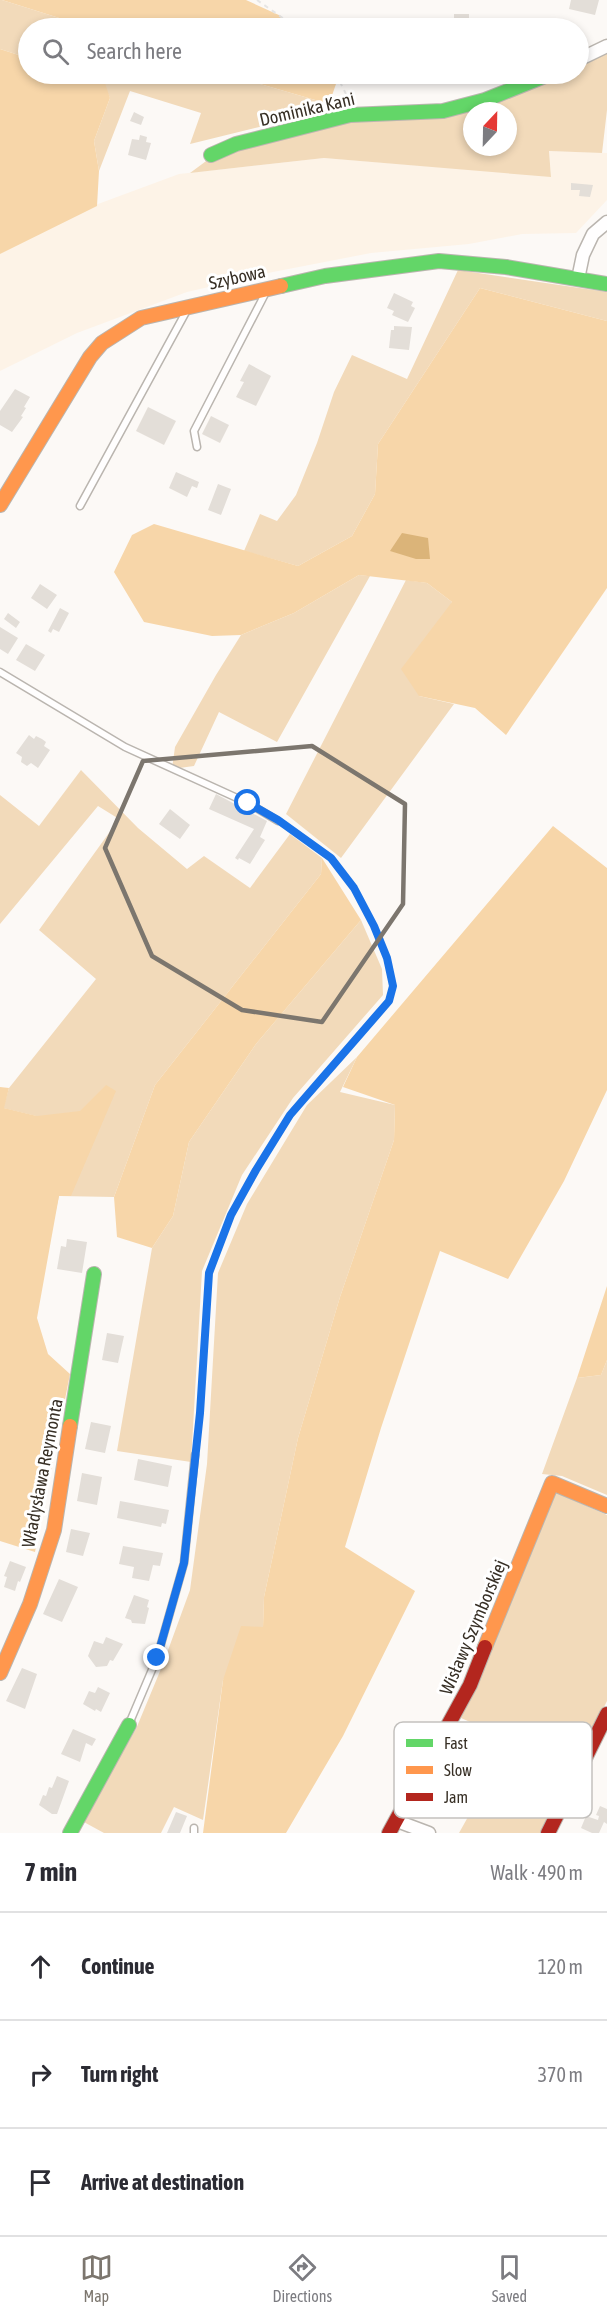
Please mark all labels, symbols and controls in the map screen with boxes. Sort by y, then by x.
search box [18,18,589,84]
icon: search [39,35,72,68]
text: Search here [87,38,182,64]
street label: Dominika Kani [257,88,357,130]
north arrow [463,102,517,156]
street label: Szybowa [207,260,267,294]
route start [234,789,260,815]
street label: Władysława Reymonta [17,1397,67,1549]
street label: Wisławy Szymborskiej [435,1557,511,1697]
route end [143,1644,169,1670]
legend [394,1722,592,1818]
text: Fast [444,1734,468,1752]
text: Slow [444,1761,472,1779]
text: Jam [444,1788,468,1806]
text: 7 min [24,1857,77,1887]
text: Walk · 490 m [491,1861,583,1884]
icon: ahead [24,1950,57,1983]
text: Continue [81,1953,155,1979]
text: 120 m [538,1955,583,1978]
icon: right [24,2058,57,2091]
text: Turn right [81,2061,158,2087]
text: 370 m [538,2063,583,2086]
icon: arrive [24,2166,57,2199]
text: Arrive at destination [81,2169,244,2195]
tab: Map [80,2251,113,2305]
tab: Directions [272,2251,332,2305]
tab: Saved [492,2251,527,2305]

